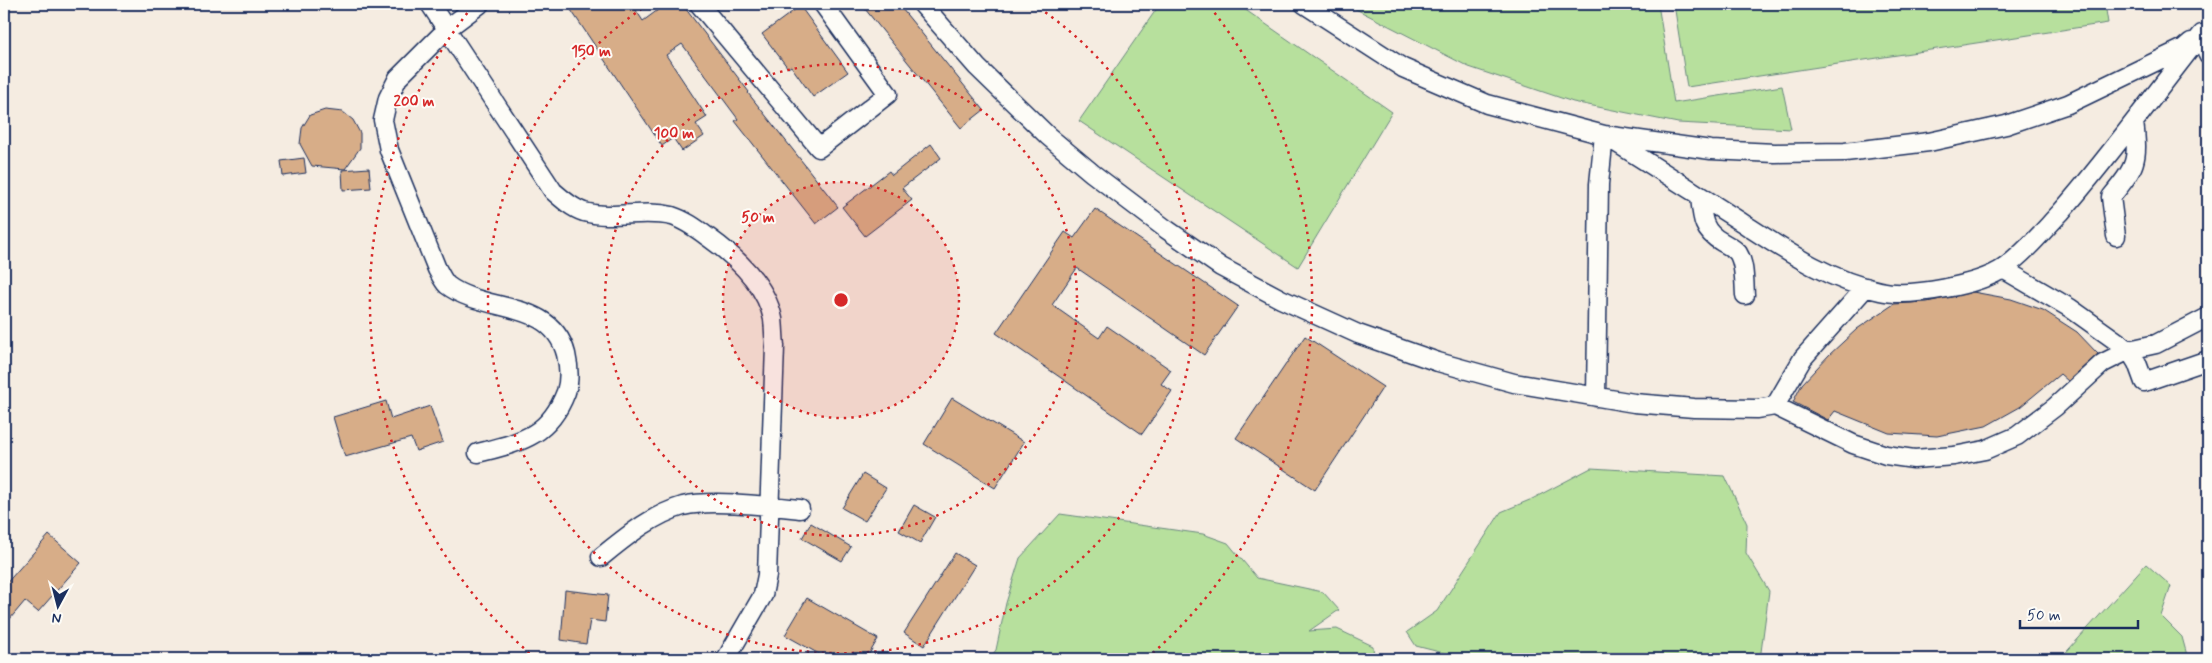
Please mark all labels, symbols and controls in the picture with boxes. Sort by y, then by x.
text: 150 m [571,42,611,62]
text: 200 m [394,92,435,112]
text: 100 m [654,124,694,144]
text: 50 m [741,208,775,228]
centre of rings [832,291,850,309]
north arrow [32,580,82,630]
scale bar [2020,598,2137,630]
text: 50 m [2027,606,2061,626]
text: N [51,608,62,627]

